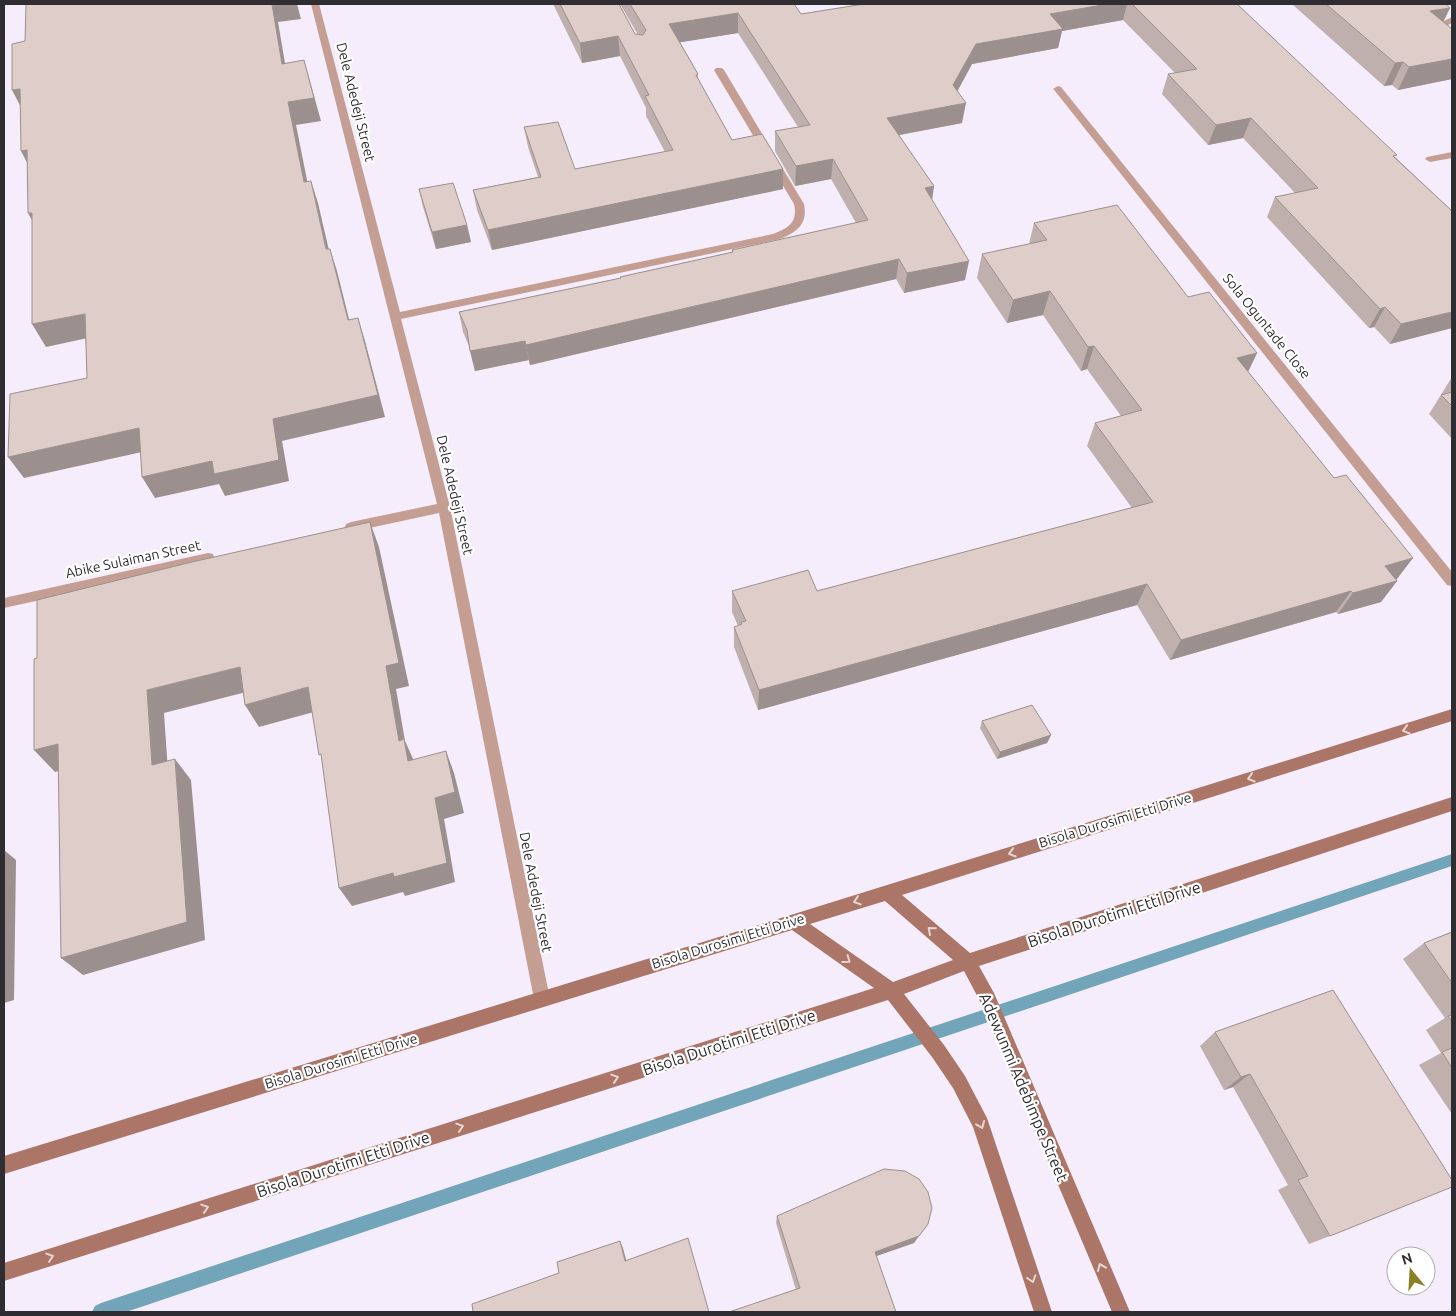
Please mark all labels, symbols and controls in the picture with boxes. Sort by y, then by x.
street label: Dele Adedeji Street [333,41,379,164]
street label: Sola Oguntade Close [1220,270,1314,382]
street label: Dele Adedeji Street [433,434,477,557]
street label: Abike Sulaiman Street [64,537,202,581]
one-way arrow [1402,724,1410,734]
one-way arrow [1247,772,1255,782]
street label: Bisola Durosimi Etti Drive [1037,789,1193,851]
street label: Dele Adedeji Street [516,830,556,954]
one-way arrow [1008,847,1017,857]
street label: Bisola Durotimi Etti Drive [1025,878,1203,950]
one-way arrow [853,896,862,906]
street label: Bisola Durosimi Etti Drive [650,910,806,972]
one-way arrow [928,927,937,935]
one-way arrow [842,954,851,963]
street label: Adewunmi Adebimpe Street [976,990,1072,1184]
street label: Bisola Durotimi Etti Drive [640,1006,818,1078]
street label: Bisola Durosimi Etti Drive [263,1030,419,1092]
one-way arrow [610,1074,619,1084]
one-way arrow [974,1120,985,1129]
one-way arrow [456,1123,464,1133]
street label: Bisola Durotimi Etti Drive [254,1128,432,1200]
one-way arrow [200,1204,209,1214]
north arrow [1386,1246,1436,1296]
text: N [1400,1249,1414,1268]
one-way arrow [46,1253,54,1263]
one-way arrow [1097,1263,1108,1272]
one-way arrow [1027,1275,1037,1283]

